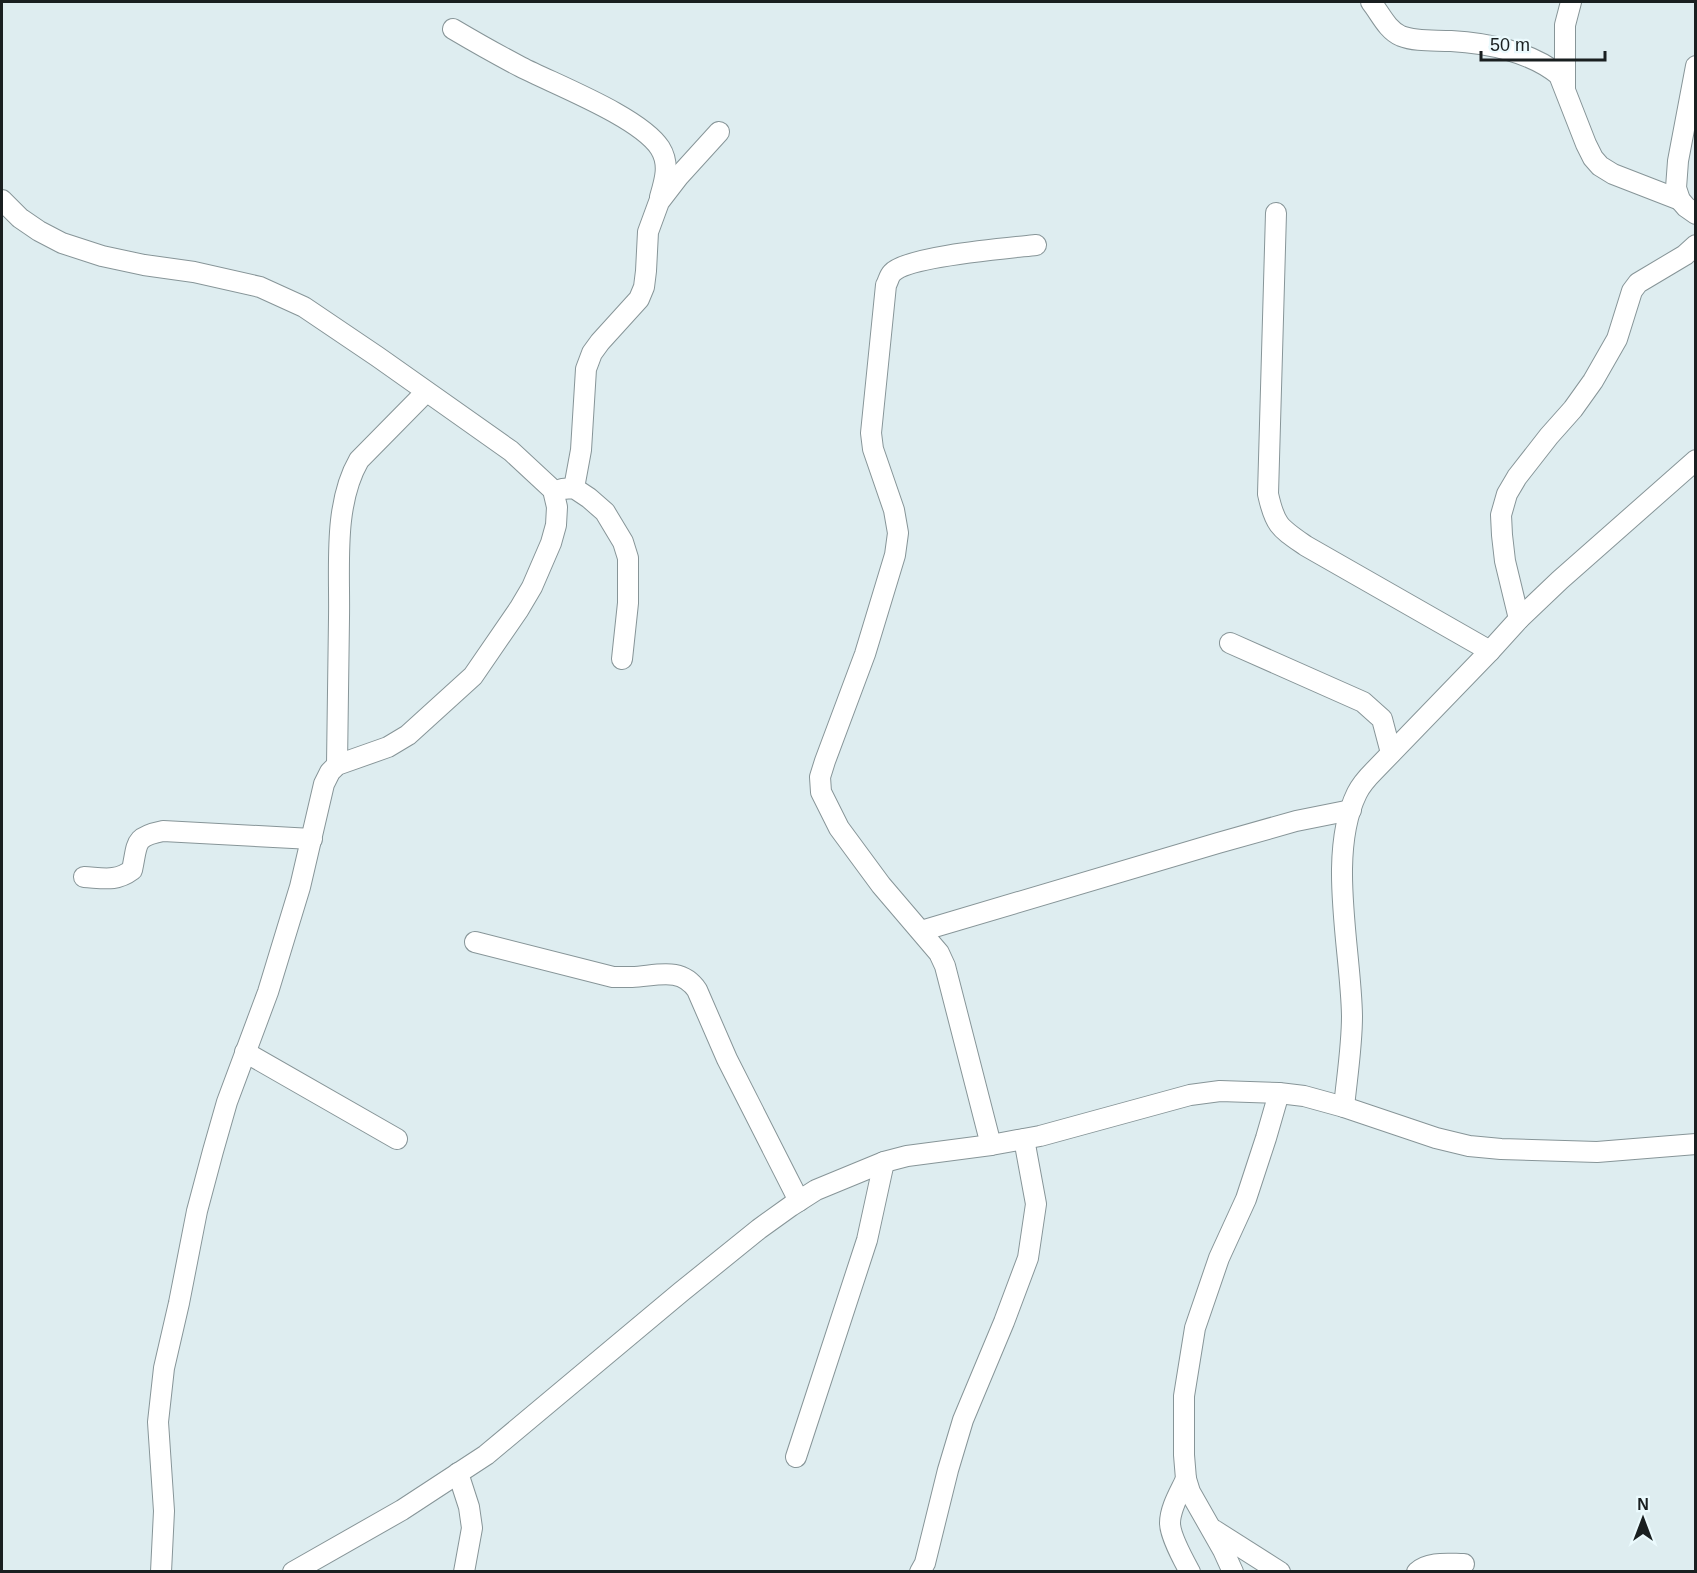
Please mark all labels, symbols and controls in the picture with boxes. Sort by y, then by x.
scale bar [1481,24,1606,62]
text: 50 m [1490,35,1530,55]
north arrow [1613,1489,1673,1549]
text: N [1637,1496,1649,1513]

